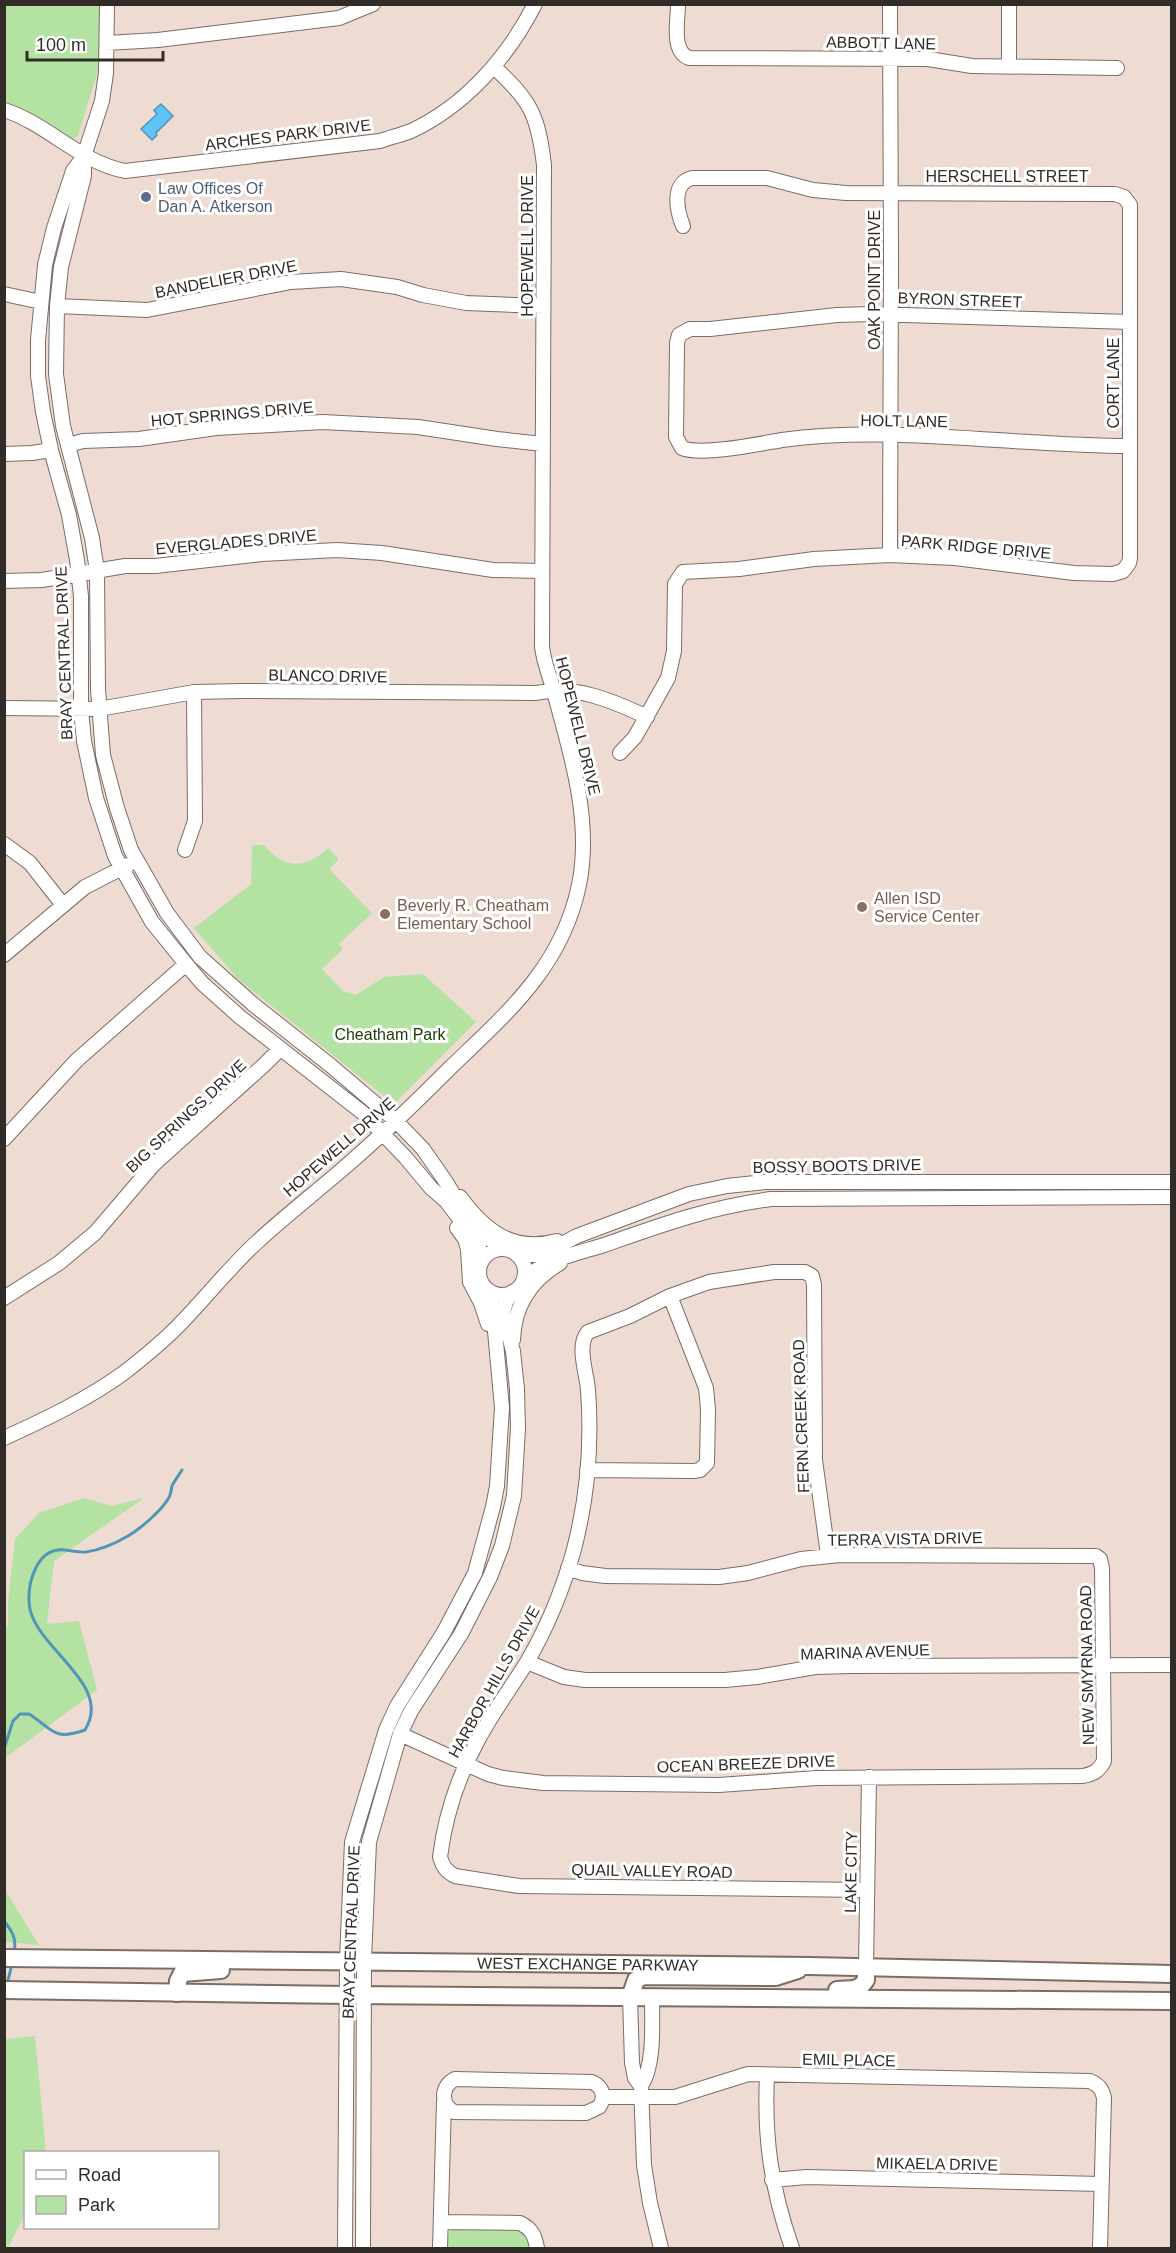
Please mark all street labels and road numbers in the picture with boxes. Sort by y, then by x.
street label: ABBOTT LANE [826,34,936,52]
street label: ARCHES PARK DRIVE [204,116,372,154]
street label: HERSCHELL STREET [926,168,1089,185]
street label: HOPEWELL DRIVE [519,175,536,317]
street label: OAK POINT DRIVE [866,210,883,350]
street label: BANDELIER DRIVE [154,257,298,301]
street label: BYRON STREET [898,289,1023,311]
street label: CORT LANE [1105,338,1122,429]
street label: HOT SPRINGS DRIVE [150,398,314,430]
street label: HOLT LANE [860,412,948,430]
street label: EVERGLADES DRIVE [155,526,317,558]
street label: PARK RIDGE DRIVE [900,532,1052,562]
street label: BRAY CENTRAL DRIVE [52,566,76,740]
street label: HOPEWELL DRIVE [553,655,603,797]
street label: BLANCO DRIVE [268,666,388,686]
street label: BIG SPRINGS DRIVE [123,1056,249,1176]
street label: HOPEWELL DRIVE [280,1094,398,1200]
street label: BOSSY BOOTS DRIVE [753,1156,921,1176]
street label: FERN CREEK ROAD [790,1339,812,1493]
street label: TERRA VISTA DRIVE [827,1529,983,1549]
street label: NEW SMYRNA ROAD [1077,1585,1097,1745]
street label: HARBOR HILLS DRIVE [445,1603,543,1761]
street label: MARINA AVENUE [800,1641,930,1663]
street label: OCEAN BREEZE DRIVE [656,1752,836,1776]
street label: LAKE CITY [842,1831,860,1913]
street label: BRAY CENTRAL DRIVE [339,1845,363,2019]
street label: QUAIL VALLEY ROAD [571,1861,733,1881]
street label: WEST EXCHANGE PARKWAY [477,1954,699,1973]
street label: EMIL PLACE [802,2051,896,2069]
street label: MIKAELA DRIVE [876,2154,998,2174]

